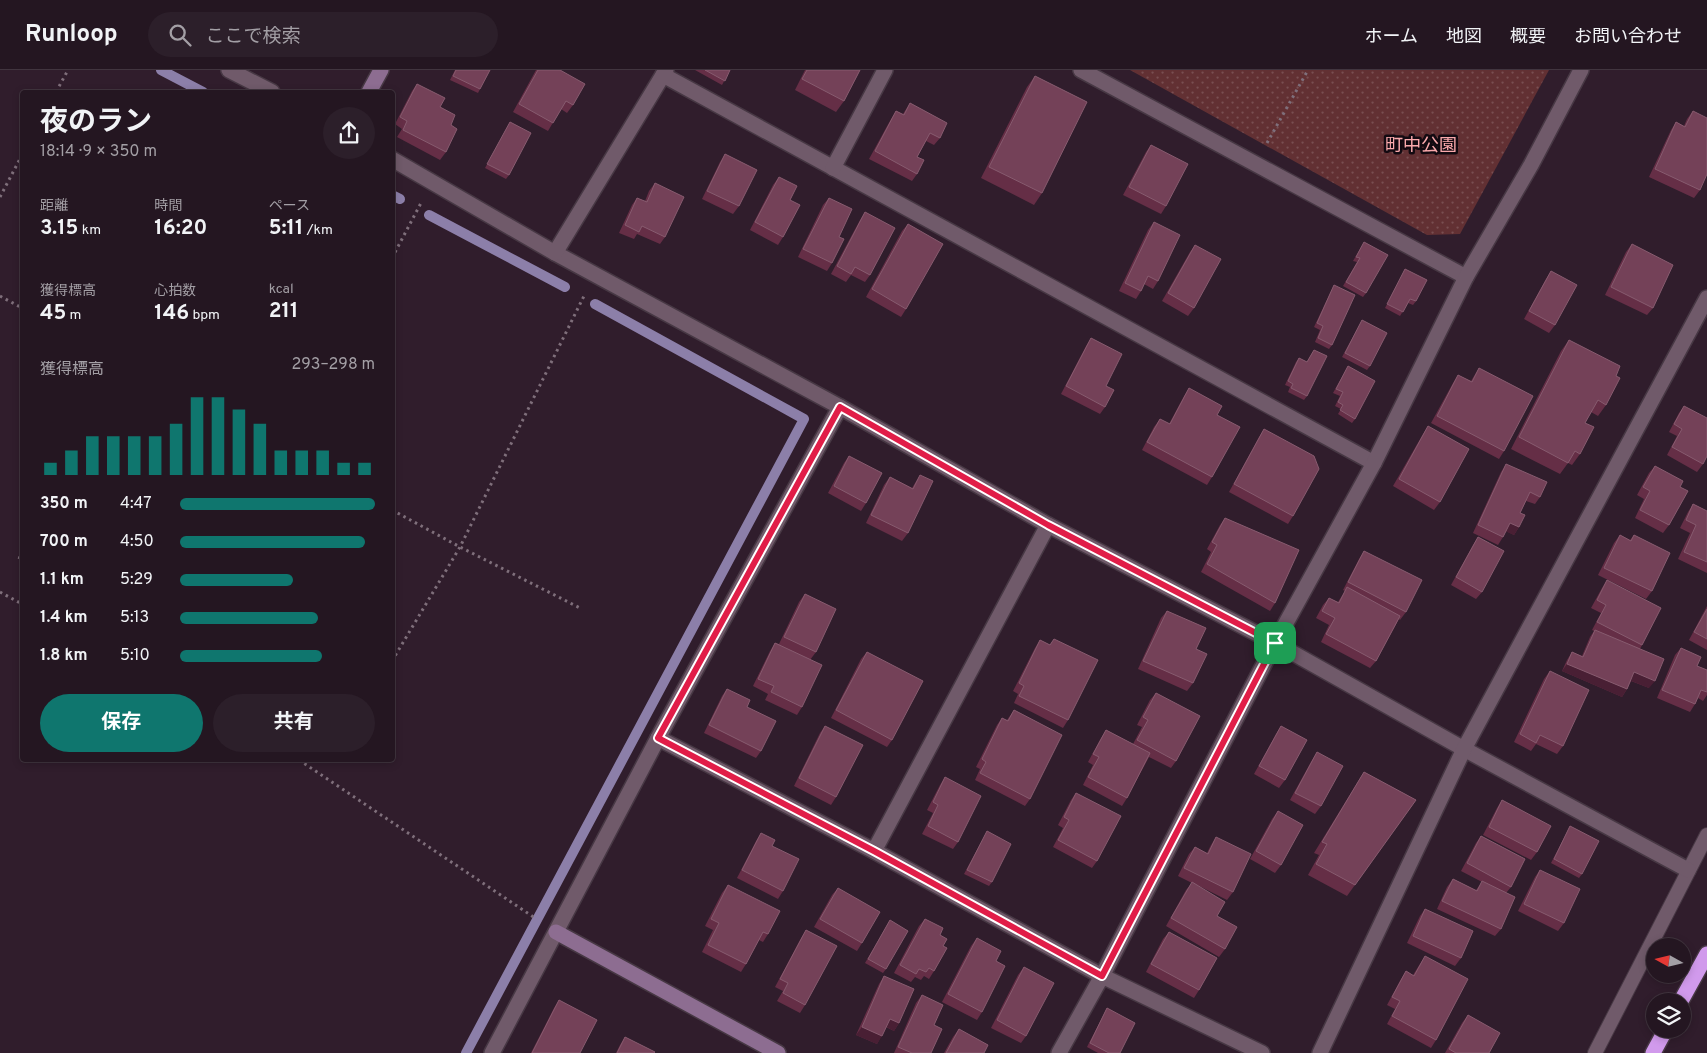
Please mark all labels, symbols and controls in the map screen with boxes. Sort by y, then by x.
search box [148,12,498,57]
text: Runloop [25,20,118,50]
icon: search [166,21,194,49]
text: ここで検索 [206,25,301,49]
text: ホーム [1365,26,1418,49]
text: 地図 [1446,26,1482,49]
text: 概要 [1510,26,1546,49]
text: お問い合わせ [1574,26,1682,49]
text: 夜のラン [40,105,152,141]
button: share [323,107,375,159]
park label: 町中公園 [1385,135,1457,158]
text: 18:14 · 9 × 350 m [40,142,157,162]
text: 距離 [40,198,68,215]
text: 時間 [154,198,182,215]
text: ペース [269,198,310,215]
text: 3.15 [40,215,78,242]
text: 16:20 [154,215,207,242]
text: 5:11 [269,215,303,242]
text: km [78,222,101,239]
text: /km [303,222,333,239]
text: kcal [269,281,294,298]
text: 獲得標高 [40,283,96,300]
text: 心拍数 [154,283,196,300]
text: 211 [269,298,298,325]
text: 45 [40,300,66,327]
text: 146 [154,300,189,327]
text: m [66,307,81,324]
text: bpm [189,307,220,324]
text: 293–298 m [292,355,375,375]
text: 獲得標高 [40,360,104,380]
text: 350 m [40,494,88,514]
text: 4:47 [120,494,152,514]
text: 700 m [40,532,88,552]
text: 4:50 [120,532,154,552]
text: 1.1 km [40,570,84,590]
text: 5:29 [120,570,153,590]
text: 1.4 km [40,608,88,628]
text: 5:13 [120,608,149,628]
pin [1254,622,1296,664]
icon: arrive [1261,629,1289,657]
text: 1.8 km [40,646,87,666]
text: 5:10 [120,646,150,666]
button: 保存 [40,694,203,752]
button: 共有 [213,694,375,752]
north arrow [1646,938,1691,982]
map controls [1646,938,1691,1038]
button: layers [1646,993,1691,1038]

